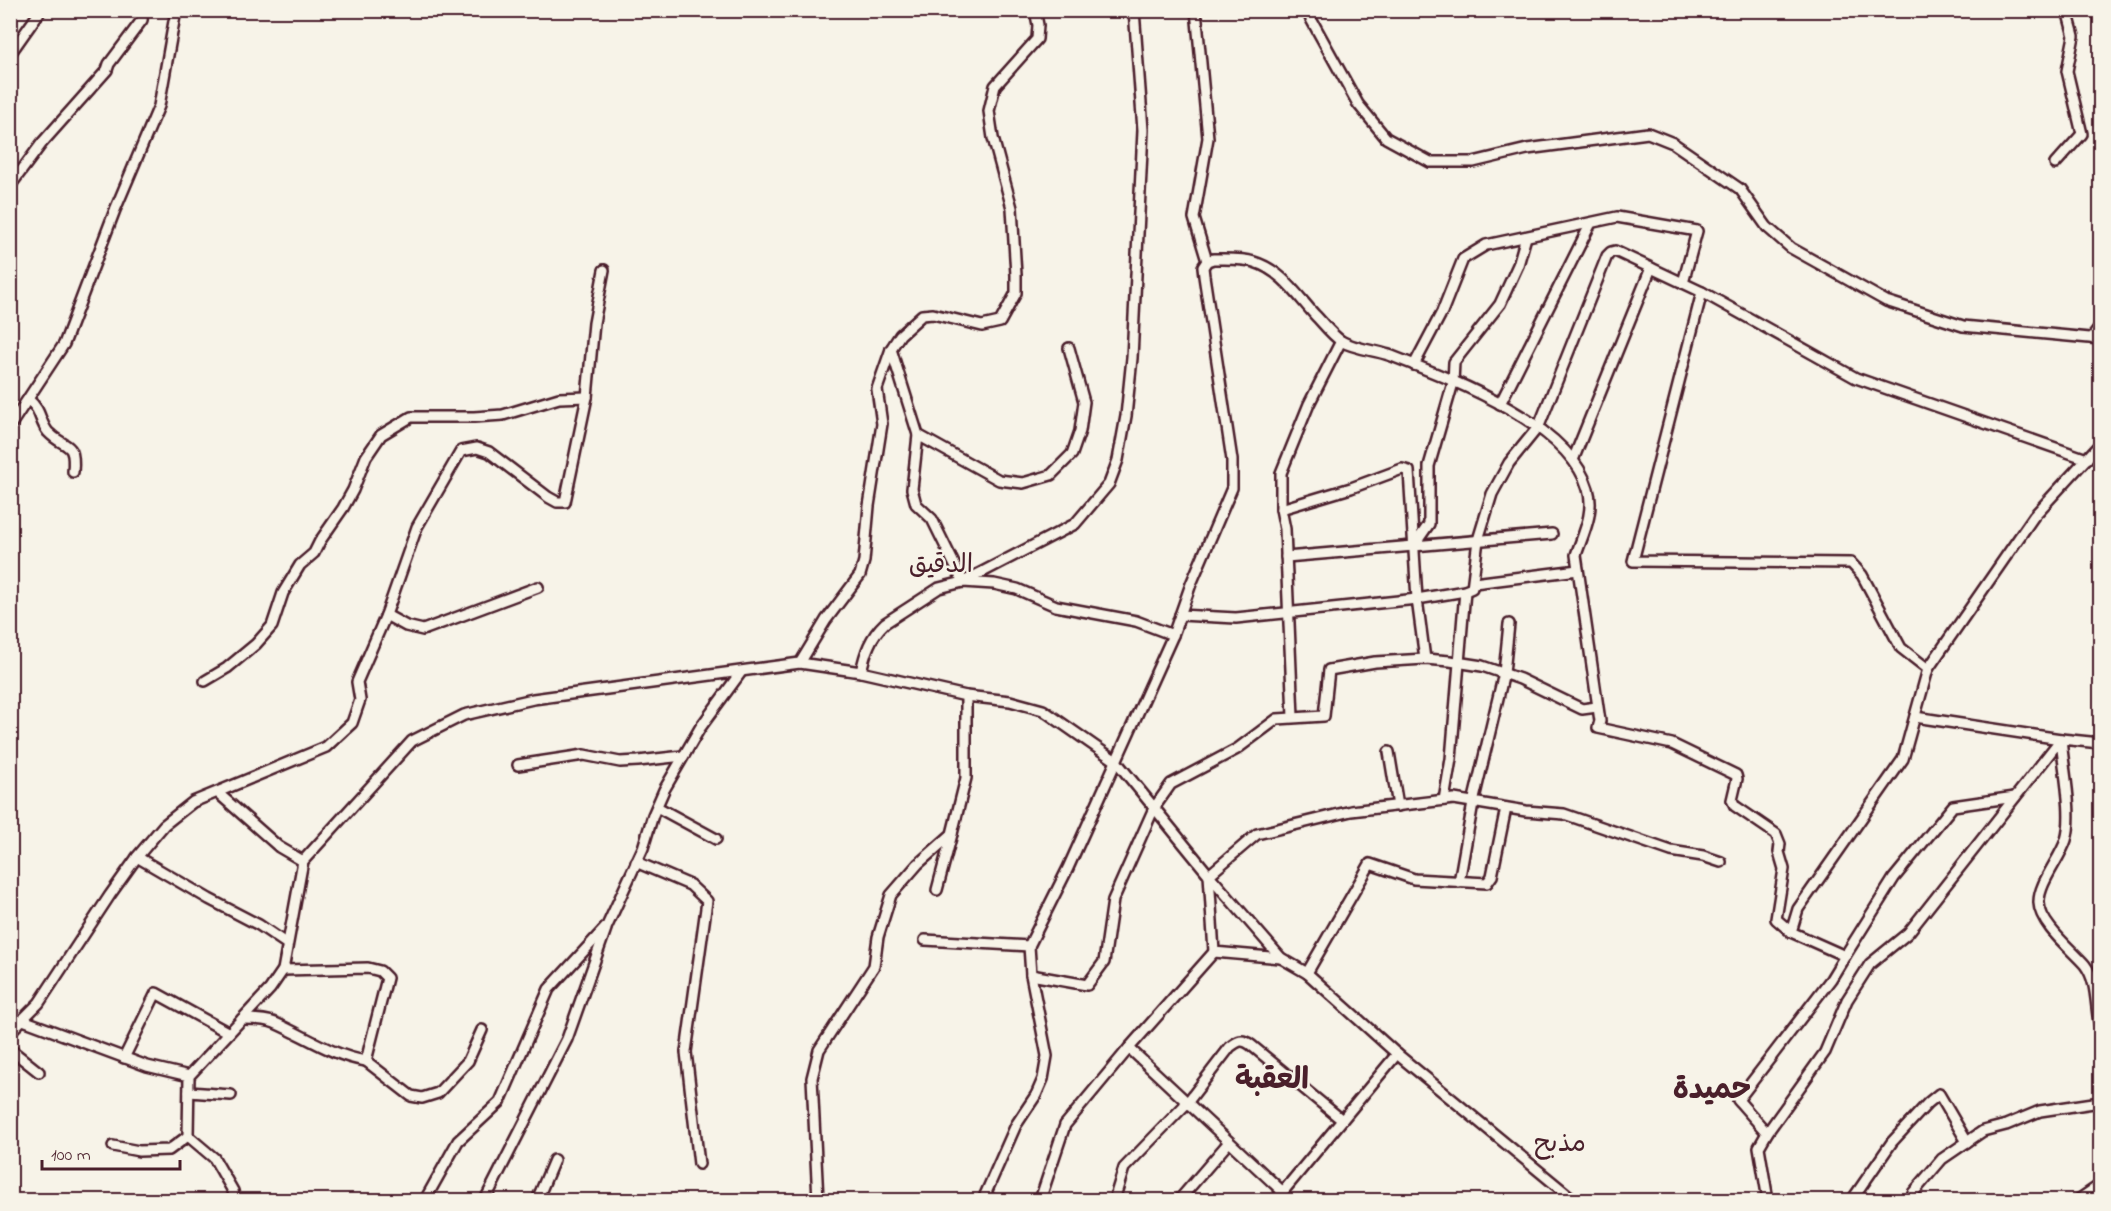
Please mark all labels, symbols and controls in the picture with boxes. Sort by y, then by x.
district label: الدقيق [909,547,973,585]
district label: العقبة [1235,1059,1309,1103]
district label: حميدة [1673,1069,1751,1113]
district label: مذبح [1534,1126,1586,1164]
scale bar [42,1133,180,1171]
text: 100 m [51,1143,91,1169]

